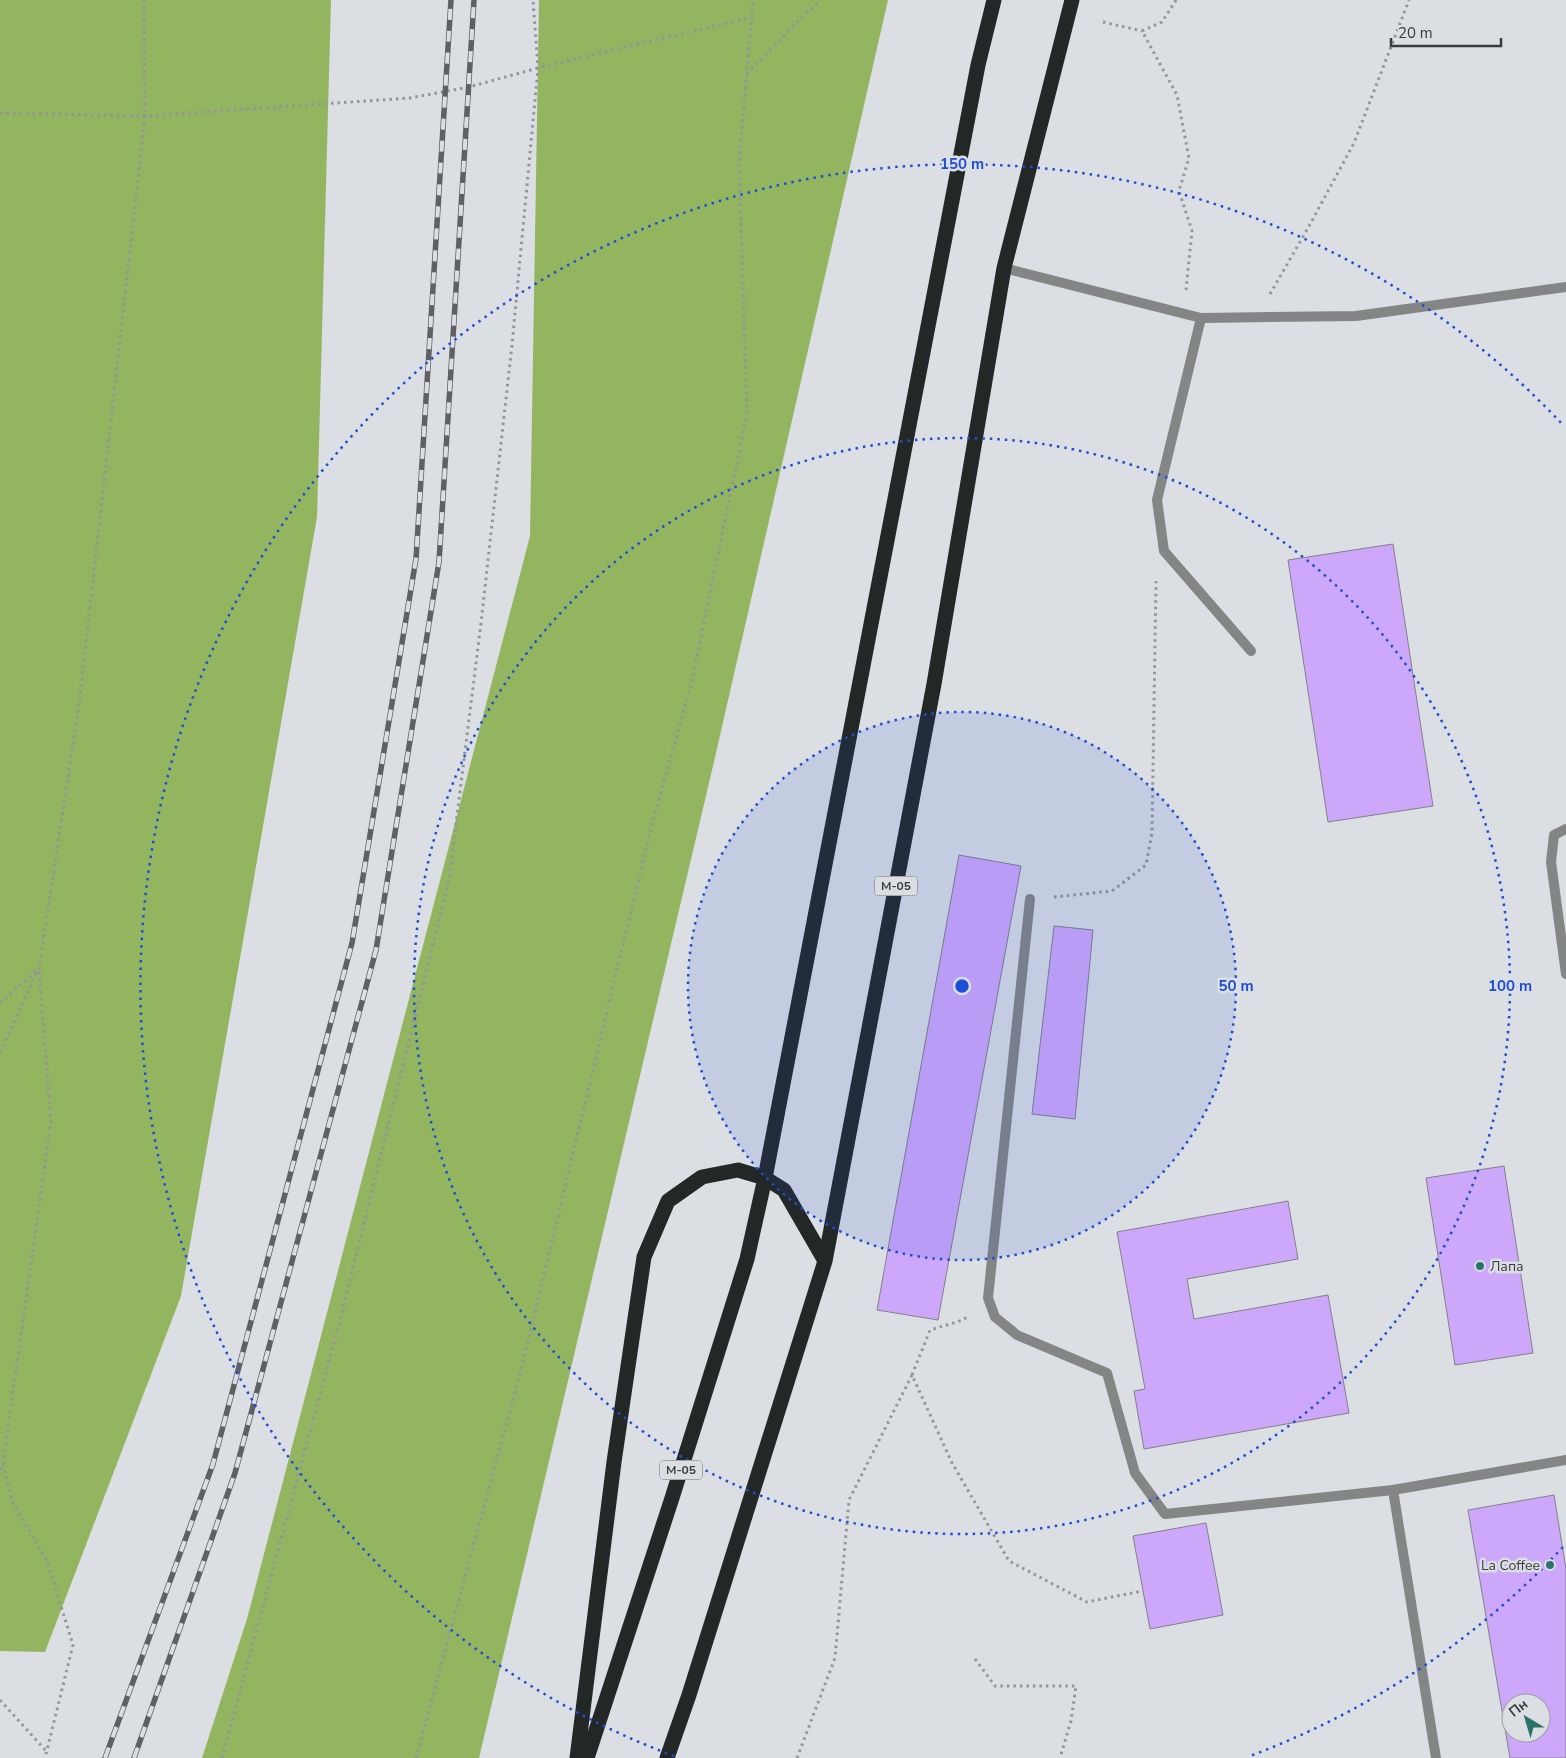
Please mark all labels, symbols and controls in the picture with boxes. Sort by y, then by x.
scale bar [1391,15,1501,47]
text: 20 m [1398,23,1433,43]
text: 150 m [940,154,984,174]
road number: М-05 [875,876,917,896]
text: 50 m [1218,976,1254,996]
text: 100 m [1488,976,1532,996]
centre of rings [953,977,971,995]
place label: Лапа [1490,1257,1524,1276]
marker: Лапа [1474,1260,1486,1272]
road number: М-05 [660,1460,702,1480]
place label: La Coffee [1481,1556,1540,1575]
marker: La Coffee [1544,1559,1556,1571]
north arrow [1501,1693,1551,1743]
text: Пн [1505,1695,1532,1722]

